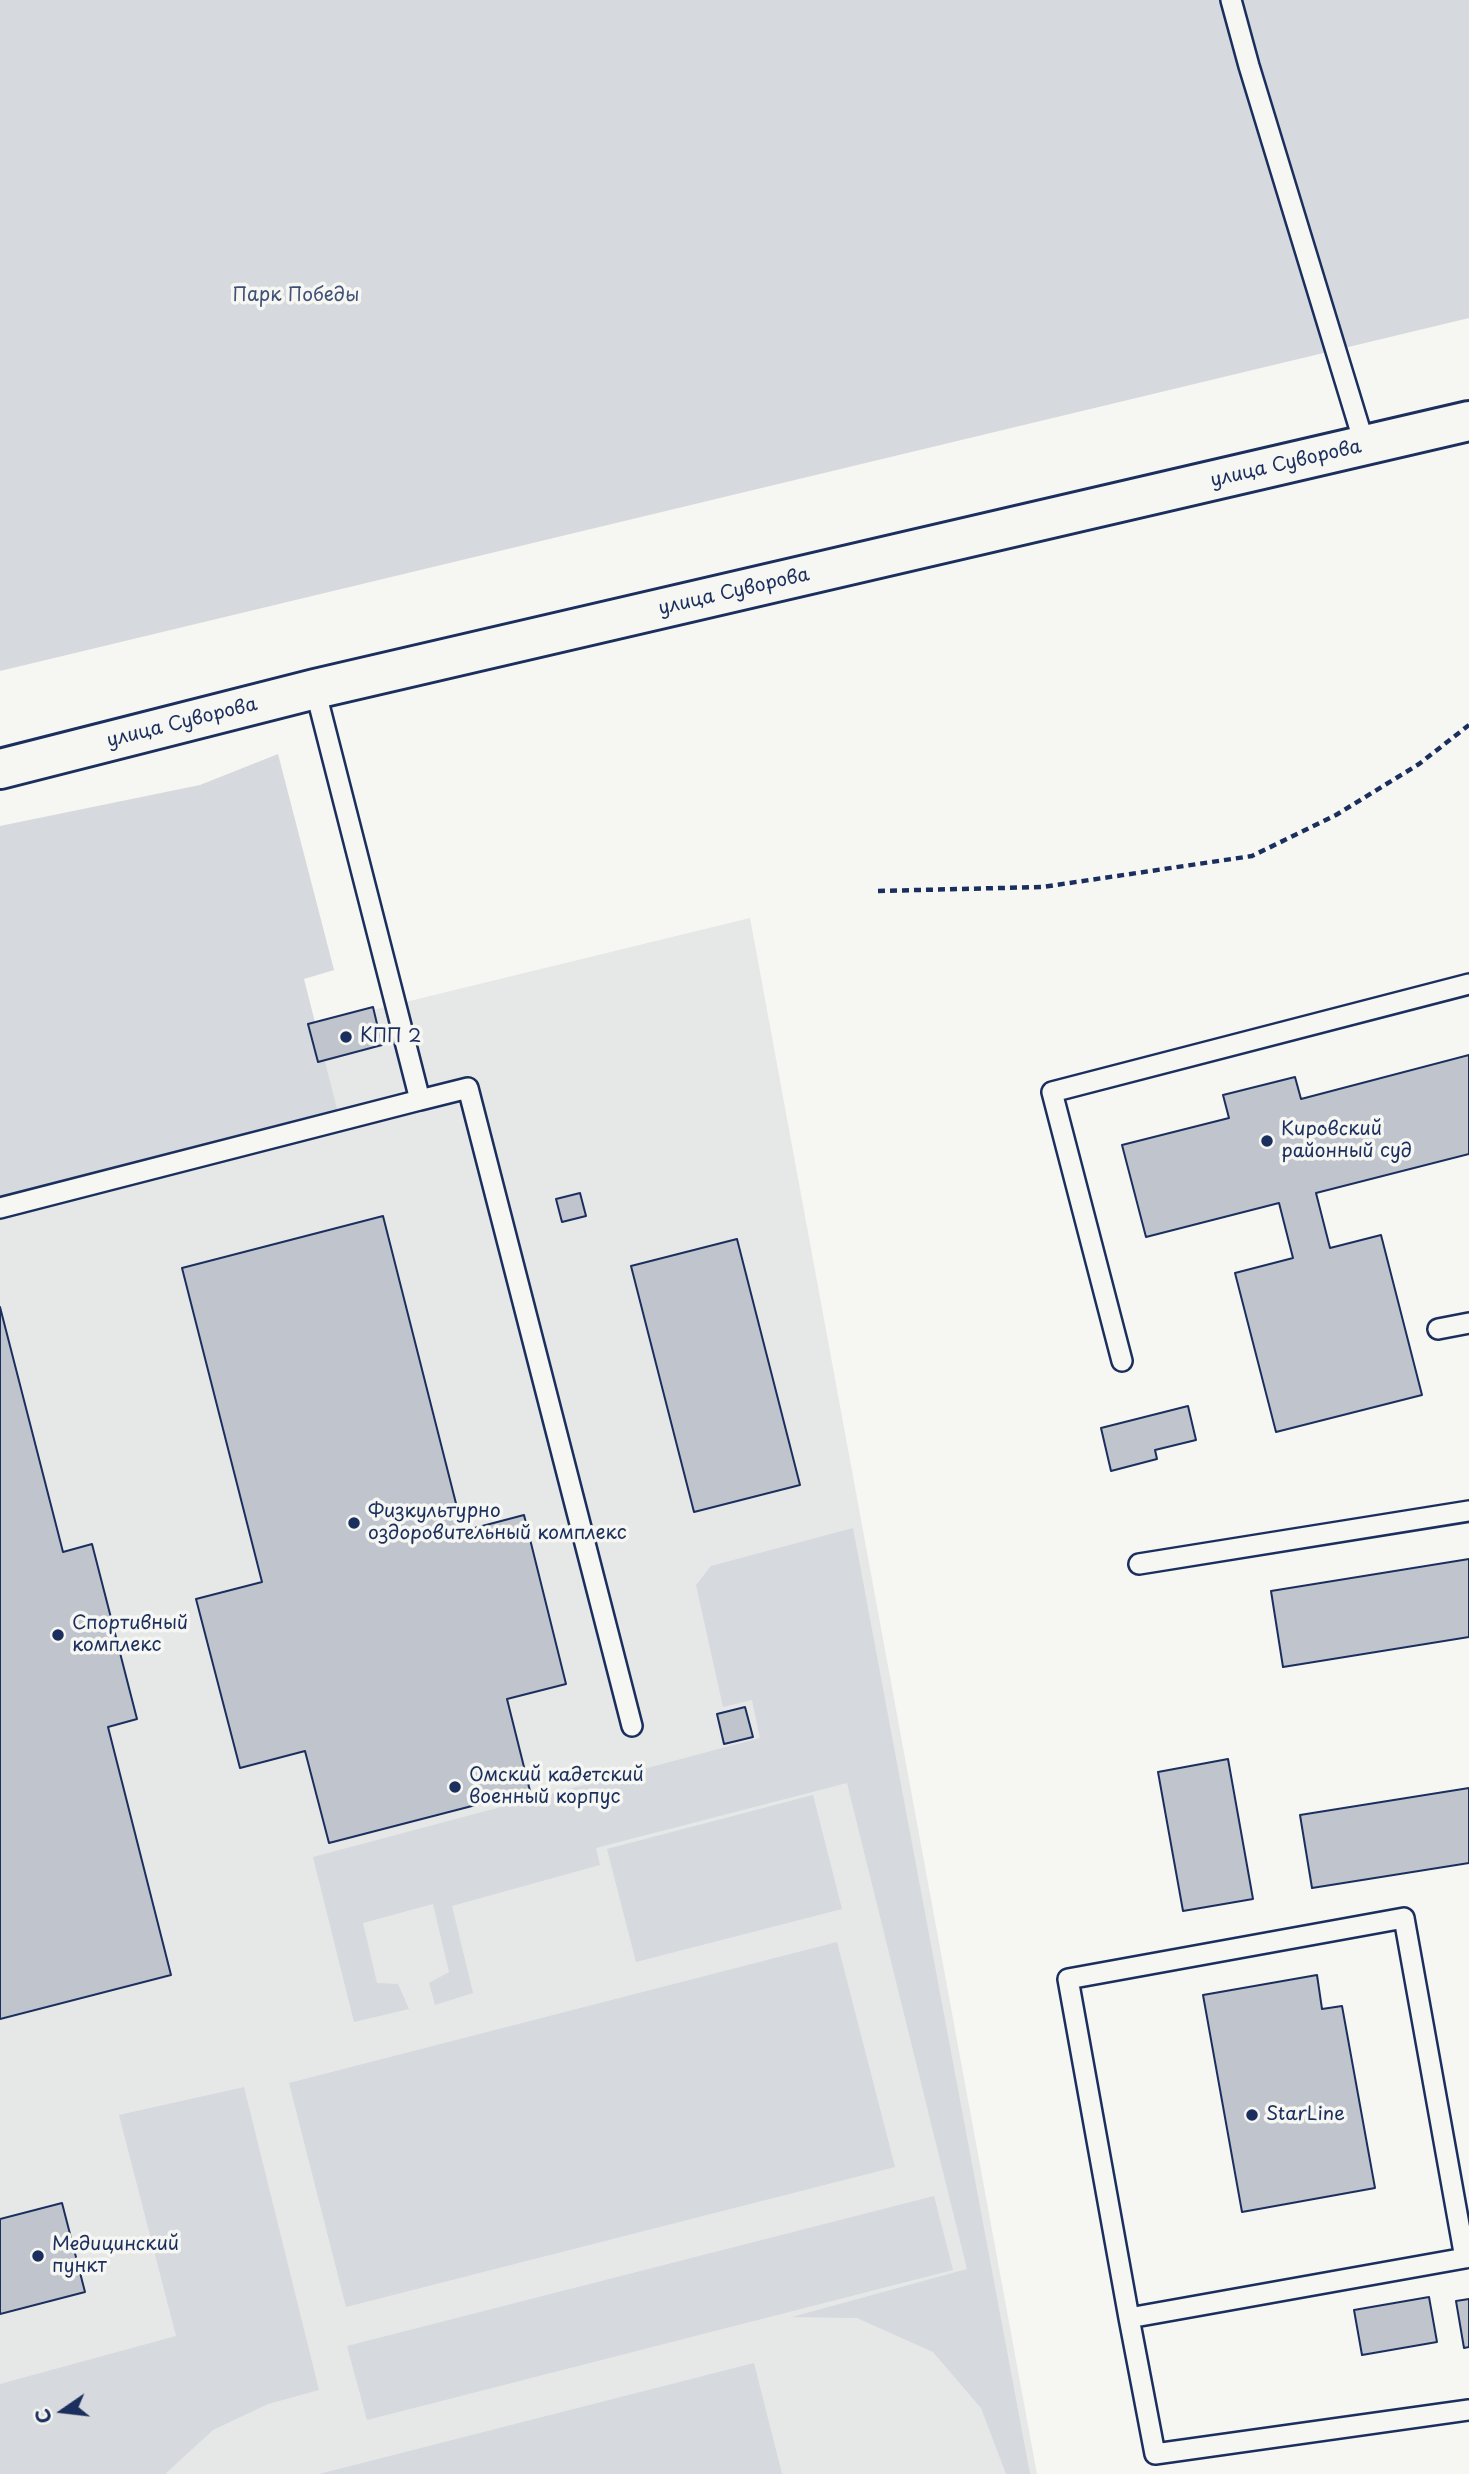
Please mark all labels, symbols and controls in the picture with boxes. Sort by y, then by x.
park label: Парк Победы [232,285,360,307]
street label: улица Суворова [1208,436,1364,492]
street label: улица Суворова [656,564,812,620]
street label: улица Суворова [104,693,260,753]
place label: КПП 2 [360,1026,422,1048]
marker: КПП 2 [338,1029,354,1045]
place label: Кировский районный суд [1281,1119,1412,1163]
marker: Кировский районный суд [1259,1133,1275,1149]
place label: Физкультурно оздоровительный комплекс [368,1501,627,1545]
marker: Физкультурно оздоровительный комплекс [346,1515,362,1531]
place label: Спортивный комплекс [72,1613,188,1657]
marker: Спортивный комплекс [50,1627,66,1643]
place label: Омский кадетский военный корпус [469,1765,644,1809]
marker: Омский кадетский военный корпус [447,1779,463,1795]
place label: StarLine [1266,2104,1345,2126]
marker: StarLine [1244,2107,1260,2123]
place label: Медицинский пункт [52,2234,179,2278]
marker: Медицинский пункт [30,2248,46,2264]
north arrow [28,2376,98,2446]
text: С [27,2406,58,2426]

